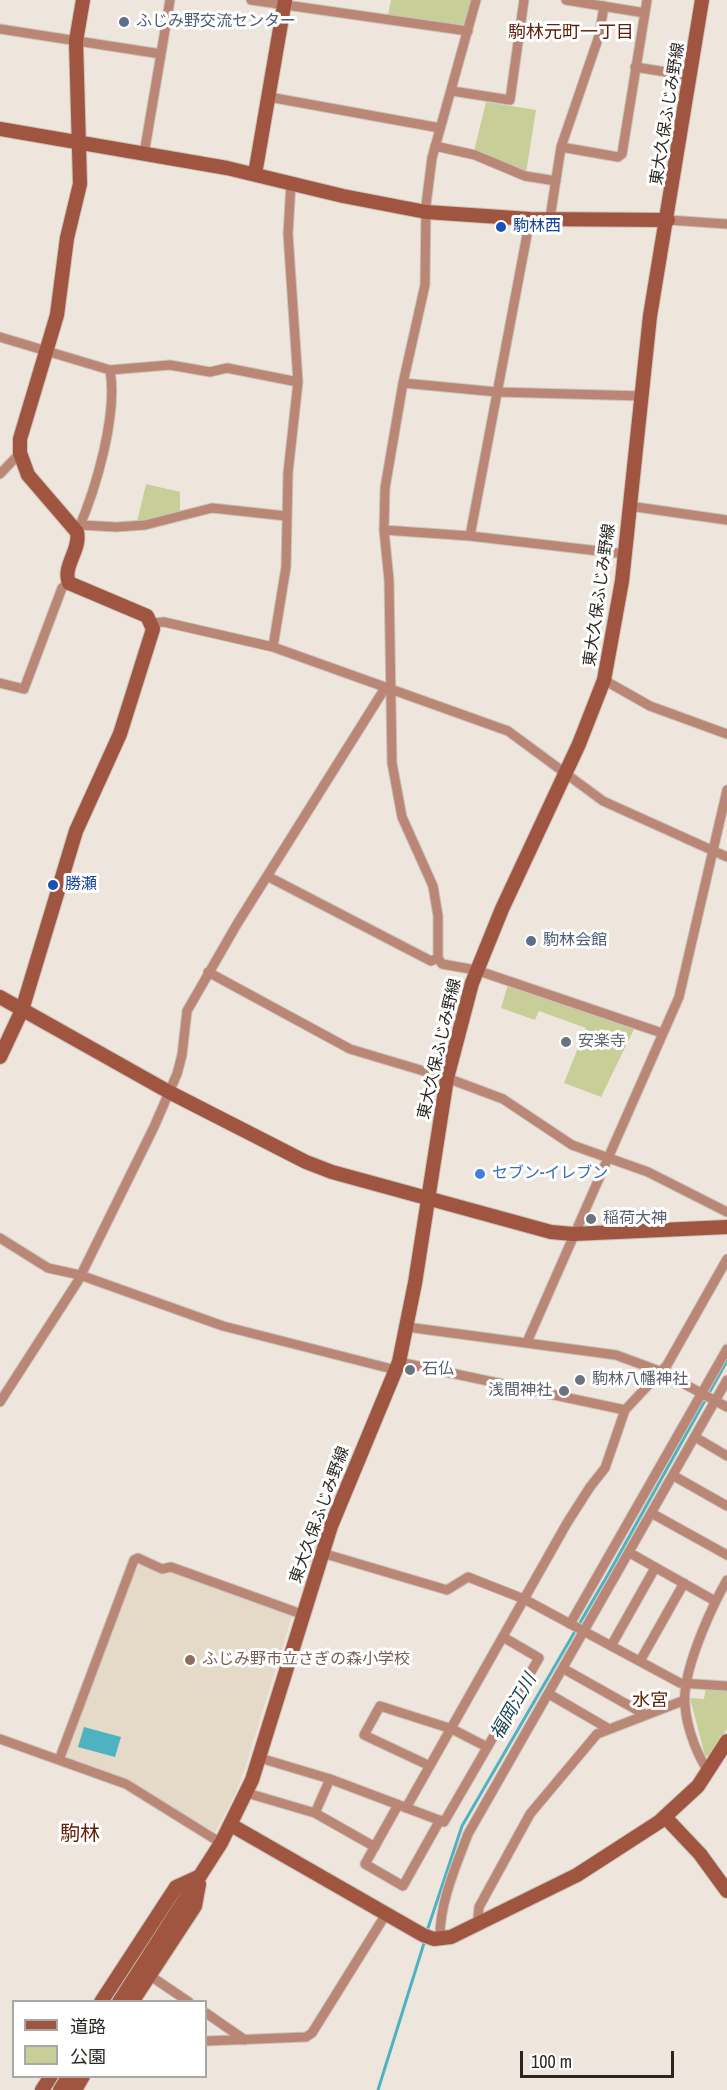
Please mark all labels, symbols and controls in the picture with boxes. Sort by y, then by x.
place label: ふじみ野交流センター [136,12,296,32]
marker: ふじみ野交流センター [117,15,131,29]
district label: 駒林元町一丁目 [508,22,634,44]
street label: 東大久保ふじみ野線 [647,41,689,187]
place label: 駒林西 [513,217,561,237]
marker: 駒林西 [494,220,508,234]
street label: 東大久保ふじみ野線 [580,522,620,668]
place label: 勝瀬 [65,875,97,895]
marker: 勝瀬 [46,878,60,892]
place label: 駒林会館 [543,931,607,951]
marker: 駒林会館 [524,934,538,948]
street label: 東大久保ふじみ野線 [414,977,466,1121]
place label: 安楽寺 [578,1032,626,1052]
marker: 安楽寺 [559,1035,573,1049]
place label: セブン-イレブン [492,1164,608,1184]
marker: セブン-イレブン [473,1167,487,1181]
place label: 稲荷大神 [603,1209,667,1229]
marker: 稲荷大神 [584,1212,598,1226]
place label: 石仏 [422,1360,454,1380]
marker: 石仏 [403,1363,417,1377]
place label: 駒林八幡神社 [592,1370,688,1390]
marker: 駒林八幡神社 [573,1373,587,1387]
place label: 浅間神社 [488,1381,552,1401]
marker: 浅間神社 [557,1384,571,1398]
street label: 東大久保ふじみ野線 [286,1444,354,1586]
place label: ふじみ野市立さぎの森小学校 [202,1650,410,1670]
marker: ふじみ野市立さぎの森小学校 [183,1653,197,1667]
water label: 福岡江川 [487,1670,541,1744]
district label: 水宮 [632,1690,668,1712]
district label: 駒林 [60,1823,100,1847]
legend [12,2000,207,2078]
text: 道路 [70,2014,106,2039]
scale bar [523,2039,678,2077]
text: 公園 [70,2044,106,2069]
text: 100 m [531,2049,572,2074]

